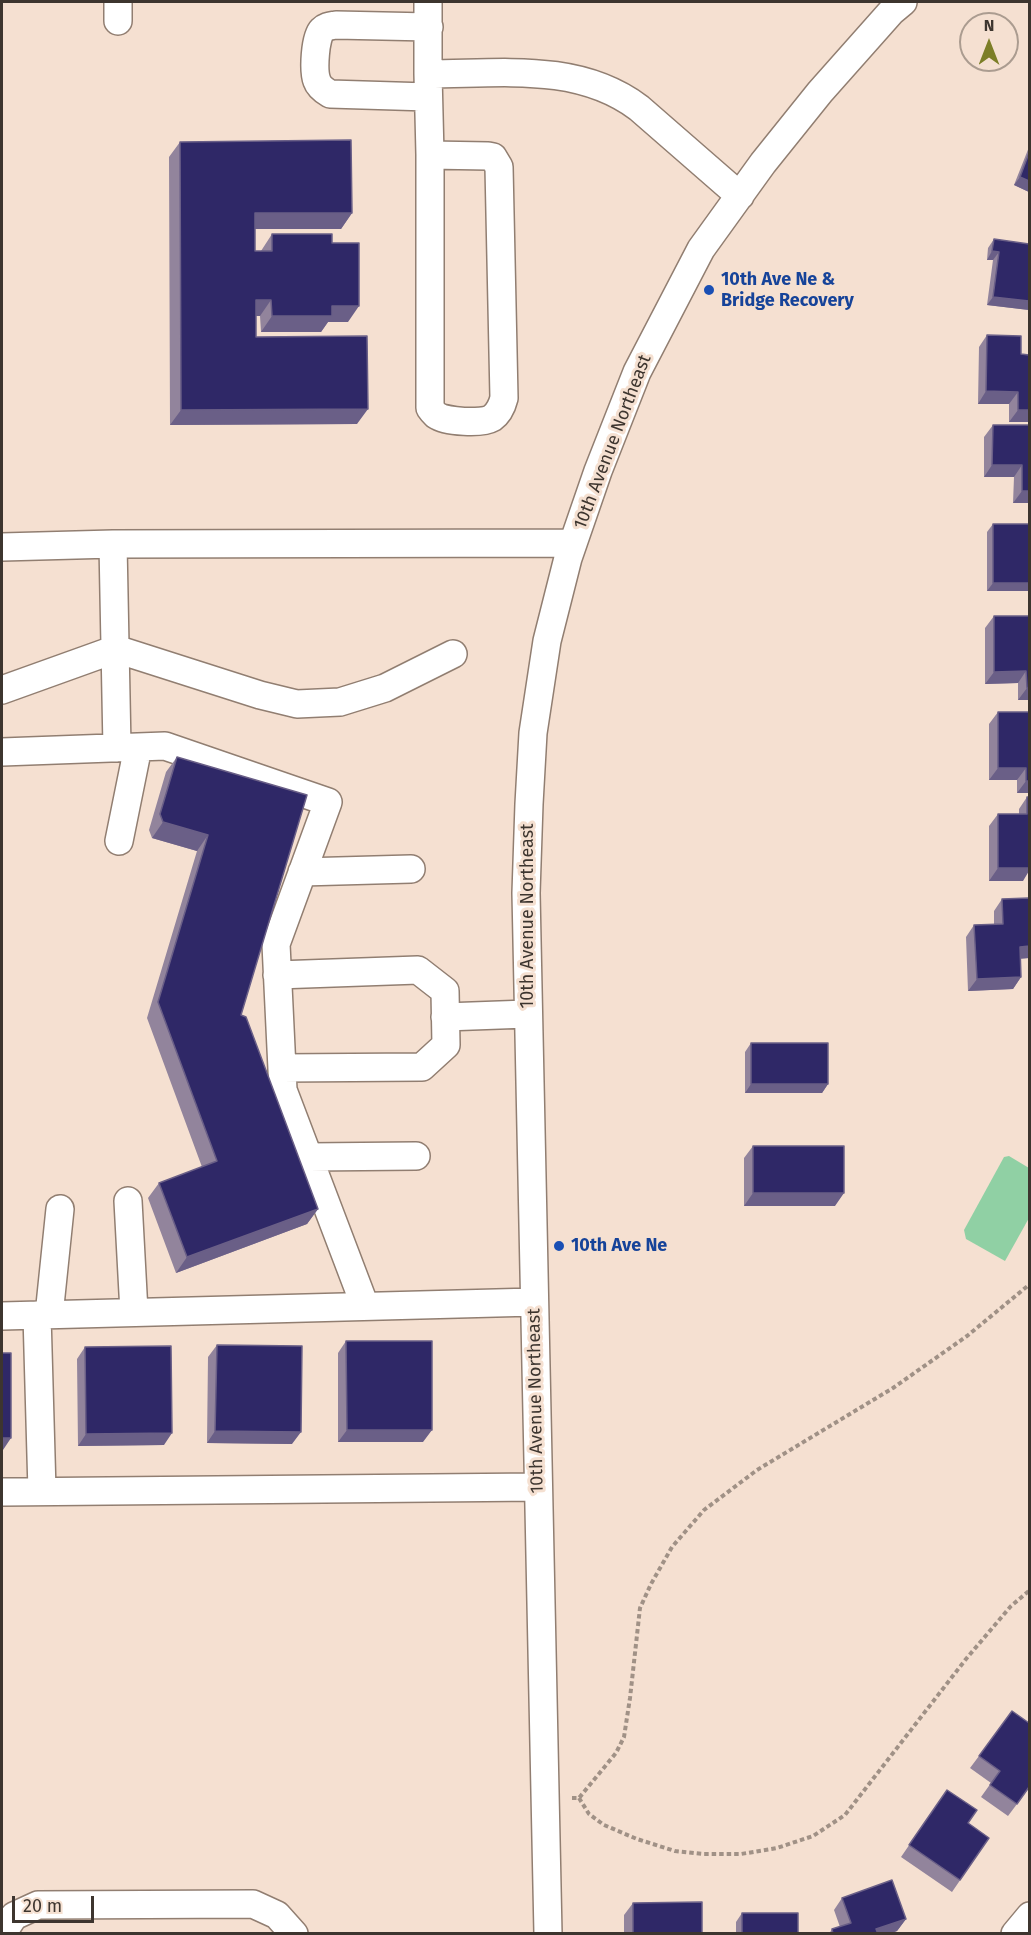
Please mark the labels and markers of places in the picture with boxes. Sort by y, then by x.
place label: 10th Ave Ne & Bridge Recovery [721,269,854,312]
marker: 10th Ave Ne & Bridge Recovery [702,283,716,297]
place label: 10th Ave Ne [571,1235,667,1257]
marker: 10th Ave Ne [552,1239,566,1253]

